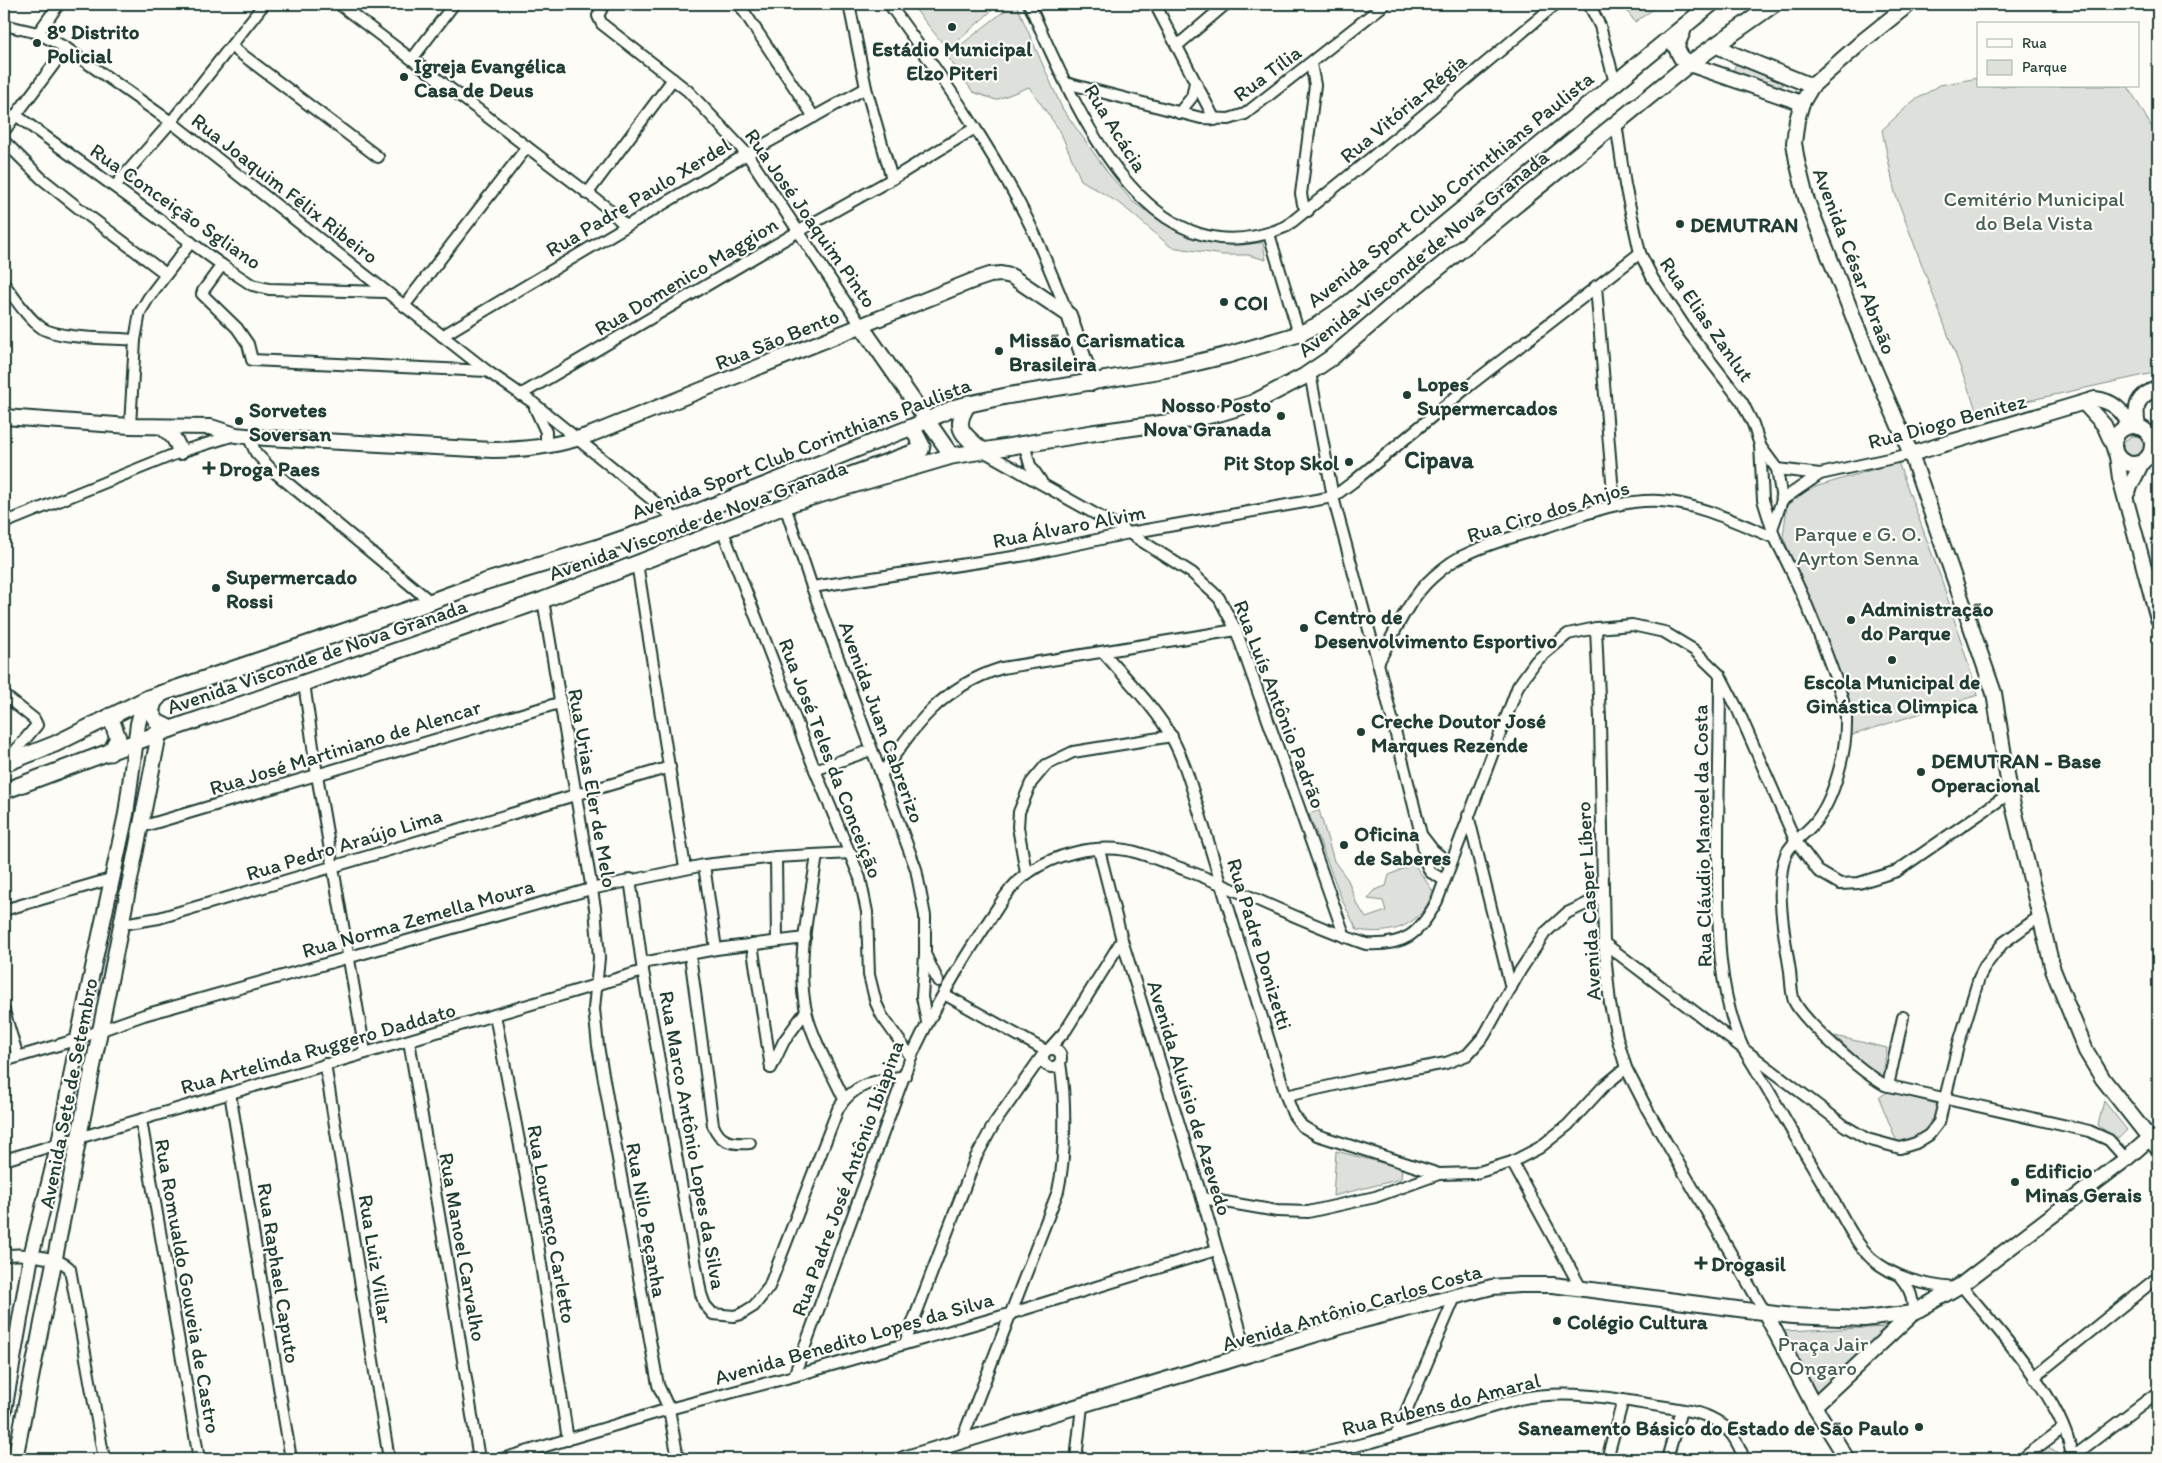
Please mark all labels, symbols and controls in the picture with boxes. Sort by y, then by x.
place label: 8º Distrito Policial [47,19,140,68]
marker: Estádio Municipal Elzo Piteri [946,21,958,33]
legend [1977,22,2140,88]
text: Rua [2022,34,2047,52]
place label: Estádio Municipal Elzo Piteri [872,36,1033,85]
marker: 8º Distrito Policial [31,37,43,49]
street label: Rua Tília [1228,39,1306,107]
street label: Rua Vitória-Régia [1335,48,1471,168]
place label: Igreja Evangélica Casa de Deus [414,53,567,102]
text: Parque [2022,58,2067,76]
street label: Avenida Sport Club Corinthians Paulista [1302,66,1598,312]
marker: Igreja Evangélica Casa de Deus [398,71,410,83]
street label: Rua Acácia [1079,79,1153,177]
street label: Rua Joaquim Félix Ribeiro [187,107,383,269]
street label: Rua José Joaquim Pinto [740,124,882,312]
street label: Rua Padre Paulo Xerdel [541,132,735,262]
street label: Rua Conceição Sgliano [86,137,266,275]
street label: Avenida Visconde de Nova Granada [1292,144,1554,362]
street label: Avenida César Abraão [1808,164,1902,358]
park label: Cemitério Municipal do Bela Vista [1943,186,2125,235]
street label: Rua Domenico Maggion [590,211,782,341]
place label: DEMUTRAN [1690,212,1798,237]
marker: DEMUTRAN [1674,218,1686,230]
street label: Rua Elias Zanlut [1655,252,1759,386]
place label: COI [1234,290,1268,315]
marker: COI [1218,296,1230,308]
street label: Rua São Bento [711,303,843,375]
place label: Missão Carismatica Brasileira [1009,327,1186,376]
marker: Missão Carismatica Brasileira [993,345,1005,357]
place label: Lopes Supermercados [1417,371,1558,421]
street label: Avenida Sport Club Corinthians Paulista [628,372,974,524]
street label: Rua Diogo Benitez [1865,388,2029,454]
marker: Lopes Supermercados [1401,389,1413,401]
place label: Nosso Posto Nova Granada [1143,392,1272,441]
place label: Sorvetes Soversan [249,397,332,446]
marker: Nosso Posto Nova Granada [1275,410,1287,422]
marker: Sorvetes Soversan [233,415,245,427]
district label: Cipava [1404,445,1474,475]
place label: Pit Stop Skol [1224,450,1340,476]
street label: Avenida Visconde de Nova Granada [545,454,851,586]
place label: Droga Paes [219,456,320,482]
marker: Pit Stop Skol [1343,456,1355,468]
marker: Droga Paes [203,462,215,474]
street label: Rua Ciro dos Anjos [1464,474,1632,548]
street label: Rua Álvaro Alvim [990,499,1148,553]
park label: Parque e G. O. Ayrton Senna [1794,521,1922,570]
place label: Supermercado Rossi [226,564,357,613]
marker: Supermercado Rossi [210,582,222,594]
street label: Avenida Visconde de Nova Granada [164,593,471,719]
street label: Rua Luís Antônio Padrão [1229,596,1331,812]
place label: Administração do Parque [1860,596,1994,646]
place label: Centro de Desenvolvimento Esportivo [1314,604,1557,654]
marker: Administração do Parque [1845,614,1857,626]
street label: Avenida Juan Cabrerizo [834,618,930,826]
marker: Centro de Desenvolvimento Esportivo [1298,622,1310,634]
street label: Rua José Teles da Conceição [774,634,888,882]
marker: Escola Municipal de Ginástica Olimpica [1886,654,1898,666]
place label: Escola Municipal de Ginástica Olimpica [1804,669,1980,719]
street label: Rua Urias Eler de Melo [563,686,623,890]
street label: Rua José Martiniano de Alencar [206,694,484,800]
street label: Rua Cláudio Manoel da Costa [1687,704,1717,968]
place label: Creche Doutor José Marques Rezende [1371,708,1546,758]
marker: Creche Doutor José Marques Rezende [1355,726,1367,738]
place label: DEMUTRAN - Base Operacional [1931,748,2101,798]
marker: DEMUTRAN - Base Operacional [1915,766,1927,778]
street label: Avenida Casper Líbero [1570,801,1606,1001]
street label: Rua Pedro Araújo Lima [243,802,445,886]
place label: Oficina de Saberes [1354,821,1451,870]
marker: Oficina de Saberes [1338,839,1350,851]
street label: Rua Padre Donizetti [1222,855,1298,1033]
street label: Rua Norma Zemella Moura [299,873,537,963]
street label: Avenida Sete de Setembro [33,976,103,1210]
street label: Avenida Aluísio de Azevedo [1142,978,1238,1218]
street label: Rua Marco Antônio Lopes da Silva [654,989,732,1291]
street label: Rua Artelinda Ruggero Daddato [178,997,458,1099]
street label: Rua Padre José Antônio Ibiapina [785,1037,909,1319]
street label: Rua Lourenço Carletto [522,1123,582,1325]
street label: Rua Romualdo Gouveia de Castro [150,1137,226,1435]
street label: Rua Nilo Peçanha [621,1141,673,1299]
street label: Rua Manoel Carvalho [434,1151,492,1343]
place label: Edificio Minas Gerais [2025,1158,2142,1207]
marker: Edificio Minas Gerais [2009,1176,2021,1188]
street label: Rua Raphael Caputo [252,1181,306,1365]
street label: Rua Luiz Villar [353,1193,399,1326]
place label: Drogasil [1711,1251,1787,1277]
marker: Drogasil [1695,1257,1707,1269]
street label: Avenida Antônio Carlos Costa [1219,1258,1485,1356]
street label: Avenida Benedito Lopes da Silva [712,1286,997,1390]
place label: Colégio Cultura [1567,1309,1709,1335]
marker: Colégio Cultura [1551,1315,1563,1327]
park label: Praça Jair Ongaro [1778,1331,1869,1380]
street label: Rua Rubens do Amaral [1339,1367,1543,1441]
place label: Saneamento Básico do Estado de São Paulo [1518,1415,1909,1440]
marker: Saneamento Básico do Estado de São Paulo [1913,1421,1925,1433]

